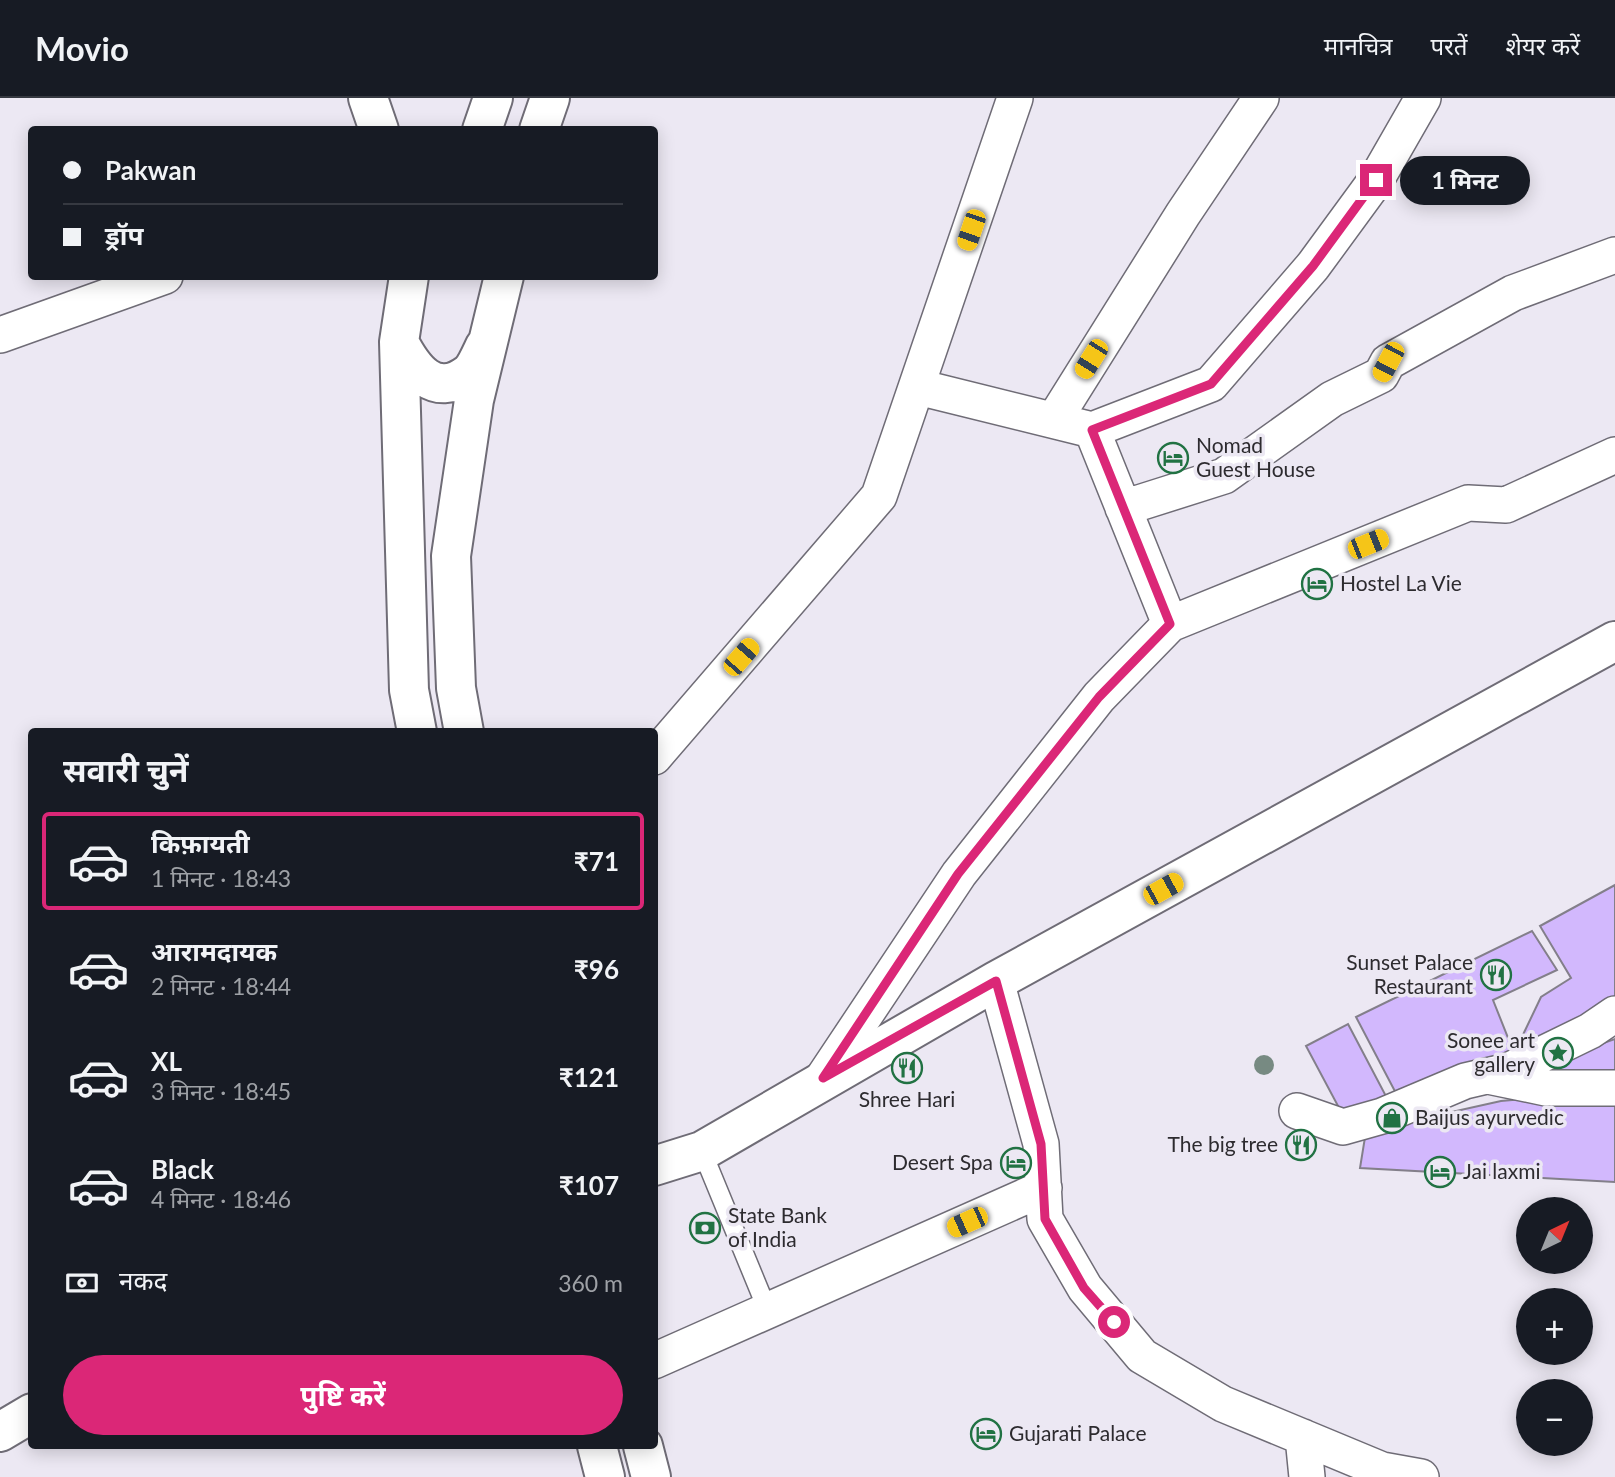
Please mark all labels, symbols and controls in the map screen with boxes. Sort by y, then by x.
text: Movio [35,28,129,68]
text: मानचित्र [1324,31,1392,60]
text: परतें [1430,31,1468,60]
text: शेयर करें [1506,31,1580,60]
text: Pakwan [105,154,196,186]
callout: 1 मिनट [1400,155,1530,204]
route end [1360,164,1392,196]
text: 1 मिनट [1431,166,1499,194]
car [955,207,988,253]
text: ड्रॉप [105,219,143,251]
car [1071,336,1112,382]
car [1369,339,1408,385]
place label: Nomad Guest House [1196,432,1315,481]
hotel icon: Nomad Guest House [1156,441,1190,475]
car [1345,526,1392,562]
hotel icon: Hostel La Vie [1300,567,1334,601]
place label: Hostel La Vie [1340,570,1462,595]
car [720,634,763,680]
text: सवारी चुनें [63,750,189,789]
text: किफ़ायती [151,827,250,859]
icon: car [67,830,130,893]
text: ₹71 [574,845,619,877]
text: 1 मिनट · 18:43 [151,864,291,892]
car [1140,870,1187,908]
text: आरामदायक [151,935,277,967]
icon: car [67,938,130,1001]
place label: Sunset Palace Restaurant [1346,949,1473,998]
text: ₹96 [574,953,619,985]
restaurant icon: Sunset Palace Restaurant [1479,958,1513,992]
text: 2 मिनट · 18:44 [151,972,291,1000]
place label: Sonee art gallery [1447,1027,1535,1076]
place icon: Sonee art gallery [1541,1036,1575,1070]
text: XL [151,1045,182,1077]
icon: car [67,1046,130,1109]
restaurant icon: Shree Hari [890,1051,924,1085]
text: ₹121 [559,1061,619,1093]
text: 3 मिनट · 18:45 [151,1077,291,1105]
place label: Shree Hari [859,1086,955,1111]
shop icon: Baijus ayurvedic [1375,1101,1409,1135]
place label: Baijus ayurvedic [1415,1104,1564,1129]
restaurant icon: The big tree [1284,1128,1318,1162]
place label: The big tree [1168,1131,1278,1156]
hotel icon: Desert Spa [999,1146,1033,1180]
place label: Desert Spa [892,1149,993,1174]
text: Black [151,1153,214,1185]
icon: car [67,1154,130,1217]
hotel icon: Jai laxmi [1423,1155,1457,1189]
place label: Jai laxmi [1463,1158,1540,1183]
text: ₹107 [559,1169,619,1201]
text: 4 मिनट · 18:46 [151,1185,291,1213]
north arrow [1516,1197,1592,1274]
map controls [1516,1197,1593,1456]
place label: State Bank of India [728,1202,827,1251]
car [944,1204,991,1240]
bank icon: State Bank of India [688,1211,722,1245]
icon: cash [63,1264,101,1302]
text: नकद [119,1264,167,1296]
text: 360 m [558,1269,623,1297]
button: + [1516,1288,1593,1365]
route start [1098,1306,1130,1338]
button: पुष्टि करें [63,1355,623,1435]
button: − [1516,1379,1593,1456]
hotel icon: Gujarati Palace [969,1417,1003,1451]
place label: Gujarati Palace [1009,1420,1146,1445]

